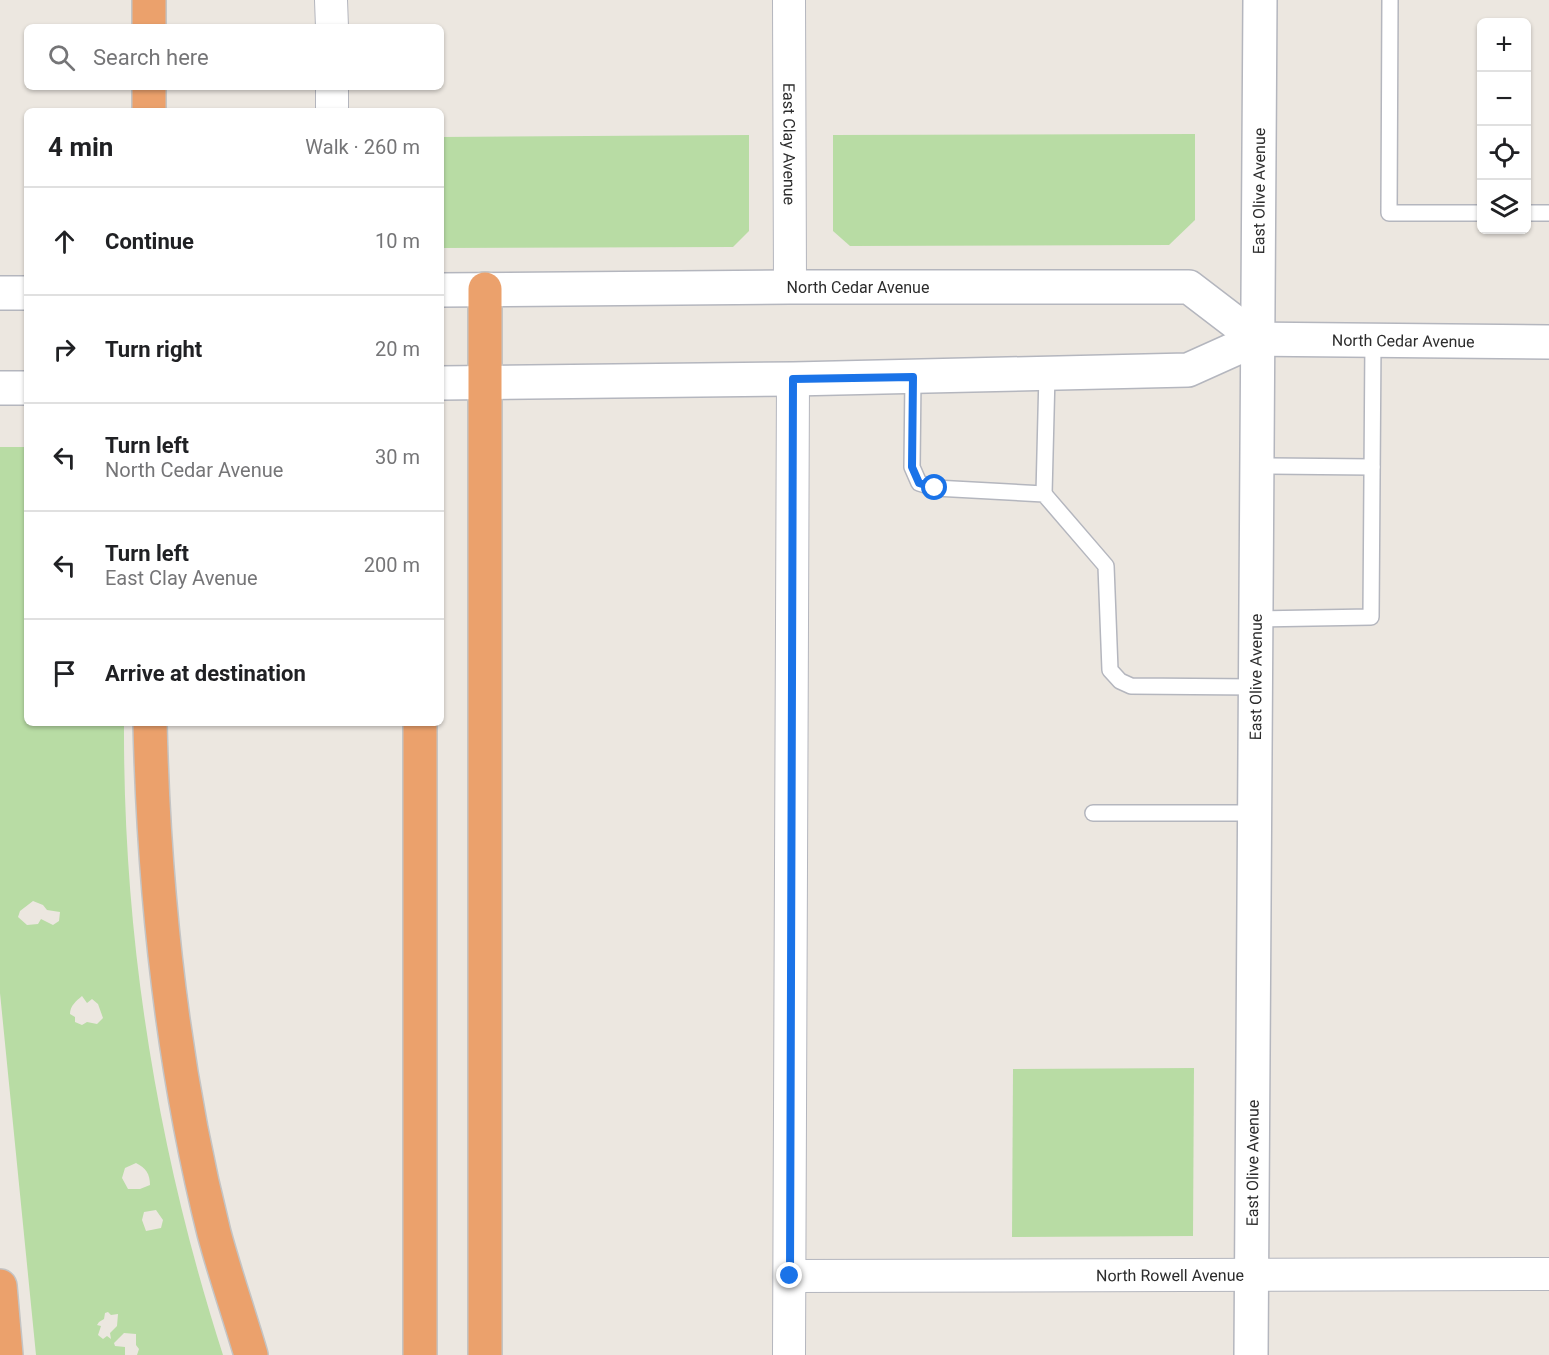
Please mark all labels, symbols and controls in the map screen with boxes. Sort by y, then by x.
map controls [1477,18,1531,234]
button: + [1477,18,1531,72]
search box [24,24,444,90]
icon: search [45,41,78,74]
text: Search here [93,45,209,70]
button: − [1477,72,1531,126]
street label: East Clay Avenue [779,83,799,205]
button: locate [1477,126,1531,180]
street label: East Olive Avenue [1249,128,1269,254]
text: 4 min [48,132,113,162]
text: Walk · 260 m [305,135,420,159]
button: layers [1477,180,1531,234]
icon: ahead [48,225,81,258]
text: Continue [105,229,194,254]
text: 10 m [375,229,420,253]
street label: North Cedar Avenue [787,278,929,297]
street label: North Cedar Avenue [1332,331,1475,351]
icon: right [48,333,81,366]
text: Turn right [105,337,202,362]
text: 20 m [375,337,420,361]
text: Turn left [105,433,189,458]
icon: left [48,441,81,474]
text: 30 m [375,445,420,469]
text: North Cedar Avenue [105,458,283,482]
route start [921,474,947,500]
text: Turn left [105,541,189,566]
icon: left [48,549,81,582]
text: 200 m [364,553,420,577]
text: East Clay Avenue [105,566,258,590]
street label: East Olive Avenue [1246,614,1266,740]
icon: arrive [48,657,81,690]
text: Arrive at destination [105,661,306,686]
street label: East Olive Avenue [1243,1100,1263,1226]
route end [776,1262,802,1288]
street label: North Rowell Avenue [1096,1266,1244,1285]

